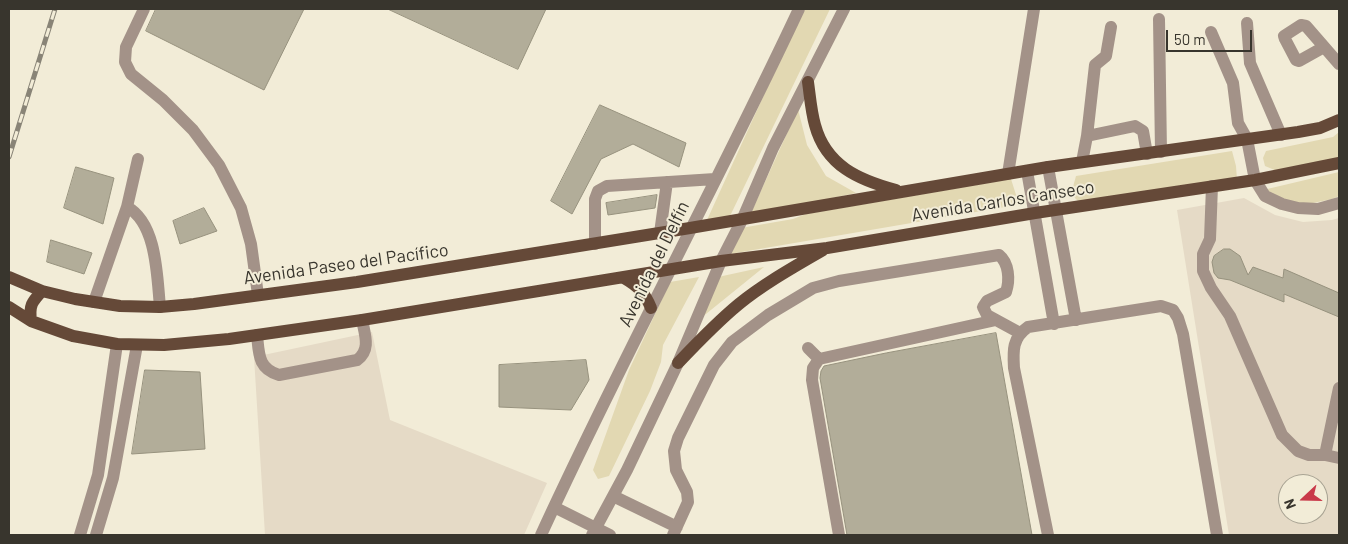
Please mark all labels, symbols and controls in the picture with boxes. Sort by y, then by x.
scale bar [1168,20,1254,52]
text: 50 m [1174,30,1206,48]
street label: Avenida Carlos Canseco [910,176,1096,226]
street label: Avenida del Delfín [614,198,694,330]
street label: Avenida Paseo del Pacífico [242,239,450,289]
north arrow [1278,474,1328,524]
text: N [1280,497,1299,512]

